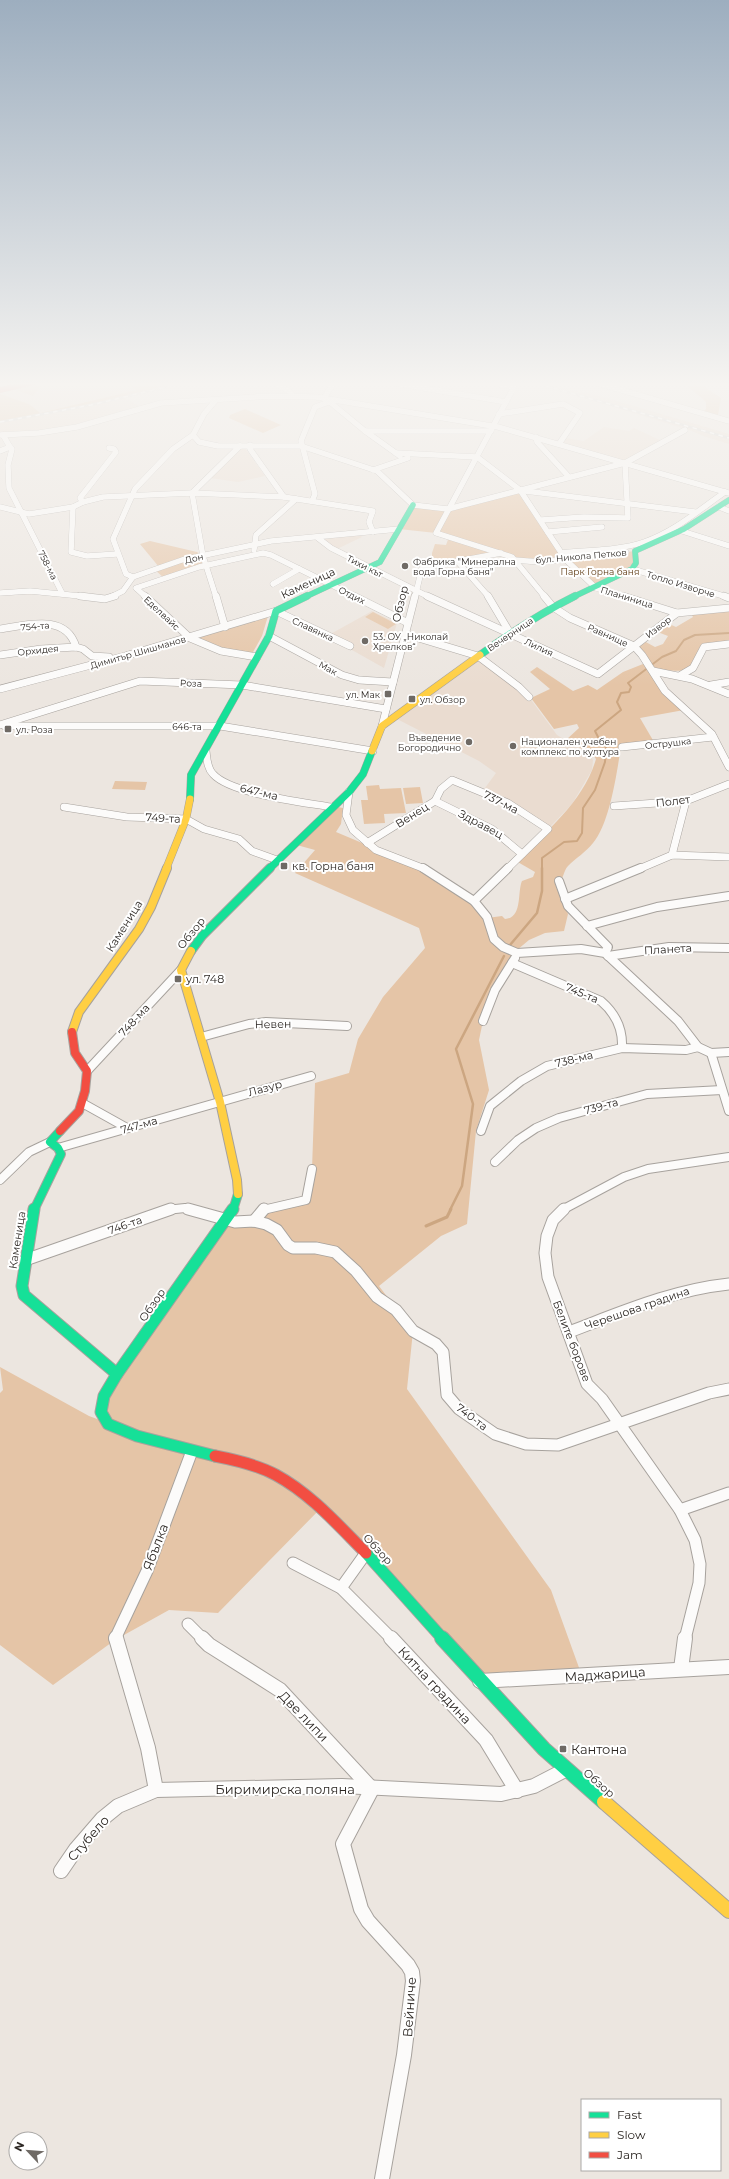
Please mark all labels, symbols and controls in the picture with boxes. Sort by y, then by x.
street label: бул. Никола Петков [535,547,627,565]
street label: 758-ма [36,548,60,582]
street label: Дон [184,551,204,565]
street label: Тихи кът [345,552,386,580]
place label: Фабрика "Минерална вода Горна баня" [413,556,516,577]
marker: Фабрика "Минерална вода Горна баня" [400,561,410,571]
street label: Каменица [279,564,337,602]
park label: Парк Горна баня [561,566,639,577]
street label: Топло Изворче [645,568,717,600]
street label: Отдих [337,584,367,606]
street label: Обзор [389,584,411,624]
street label: Планиница [599,584,655,610]
street label: Еделвайс [142,594,182,632]
street label: Извор [643,614,673,640]
street label: Славянка [290,615,336,643]
street label: Вечерница [485,615,535,653]
street label: 754-та [20,620,50,632]
street label: Равнище [586,621,630,649]
place label: 53. ОУ „Николай Хрелков“ [373,631,448,652]
street label: Димитър Шишманов [89,633,187,671]
marker: 53. ОУ „Николай Хрелков“ [360,636,370,646]
street label: Лилия [523,636,555,658]
street label: Орхидея [17,642,59,658]
street label: Мак [317,659,340,678]
street label: Роза [180,677,202,689]
place label: ул. Мак [345,689,381,700]
marker: ул. Мак [383,689,393,699]
marker: ул. Обзор [407,694,417,704]
place label: ул. Обзор [419,694,465,705]
street label: 646-та [172,721,202,732]
marker: ул. Роза [3,724,13,734]
place label: ул. Роза [15,724,53,735]
place label: Въведение Богородично [398,732,461,753]
street label: Острушка [644,735,692,751]
place label: Национален учебен комплекс по култура [521,736,619,757]
marker: Въведение Богородично [464,737,474,747]
marker: Национален учебен комплекс по култура [508,741,518,751]
street label: 647-ма [239,781,279,803]
street label: 737-ма [481,787,521,817]
street label: Полет [655,792,692,810]
street label: Венец [393,799,432,831]
street label: Здравец [456,806,506,842]
street label: 749-та [145,810,181,826]
place label: кв. Горна баня [292,859,374,873]
marker: кв. Горна баня [279,861,289,871]
street label: Каменица [103,898,145,954]
street label: Обзор [174,914,208,952]
street label: Планета [644,941,692,957]
place label: ул. 748 [185,972,224,986]
marker: ул. 748 [173,974,183,984]
street label: 745-та [563,980,601,1006]
street label: 748-ма [115,1001,153,1039]
street label: Невен [255,1017,291,1031]
street label: 738-ма [553,1047,595,1071]
street label: Лазур [246,1077,284,1099]
street label: 739-та [582,1095,620,1117]
street label: 747-ма [119,1113,159,1137]
street label: Каменица [6,1210,28,1270]
street label: 746-та [106,1212,144,1238]
street label: Черешова градина [583,1283,691,1333]
street label: Обзор [136,1286,168,1324]
street label: Белите борове [550,1298,594,1384]
street label: 740-та [453,1401,491,1433]
street label: Ябълка [139,1521,171,1573]
street label: Обзор [360,1531,396,1567]
street label: Китна градина [395,1643,475,1727]
street label: Маджарица [564,1663,646,1685]
street label: Две липи [276,1687,332,1745]
place label: Кантона [571,1741,627,1757]
marker: Кантона [558,1744,568,1754]
street label: Обзор [580,1766,618,1800]
street label: Биримирска поляна [215,1781,355,1797]
street label: Стубело [64,1812,112,1864]
street label: Вейниче [399,1976,419,2038]
legend [581,2099,721,2171]
text: Fast [617,2107,642,2122]
text: Slow [617,2127,646,2142]
north arrow [8,2131,48,2171]
text: N [11,2140,27,2154]
text: Jam [616,2147,643,2162]

